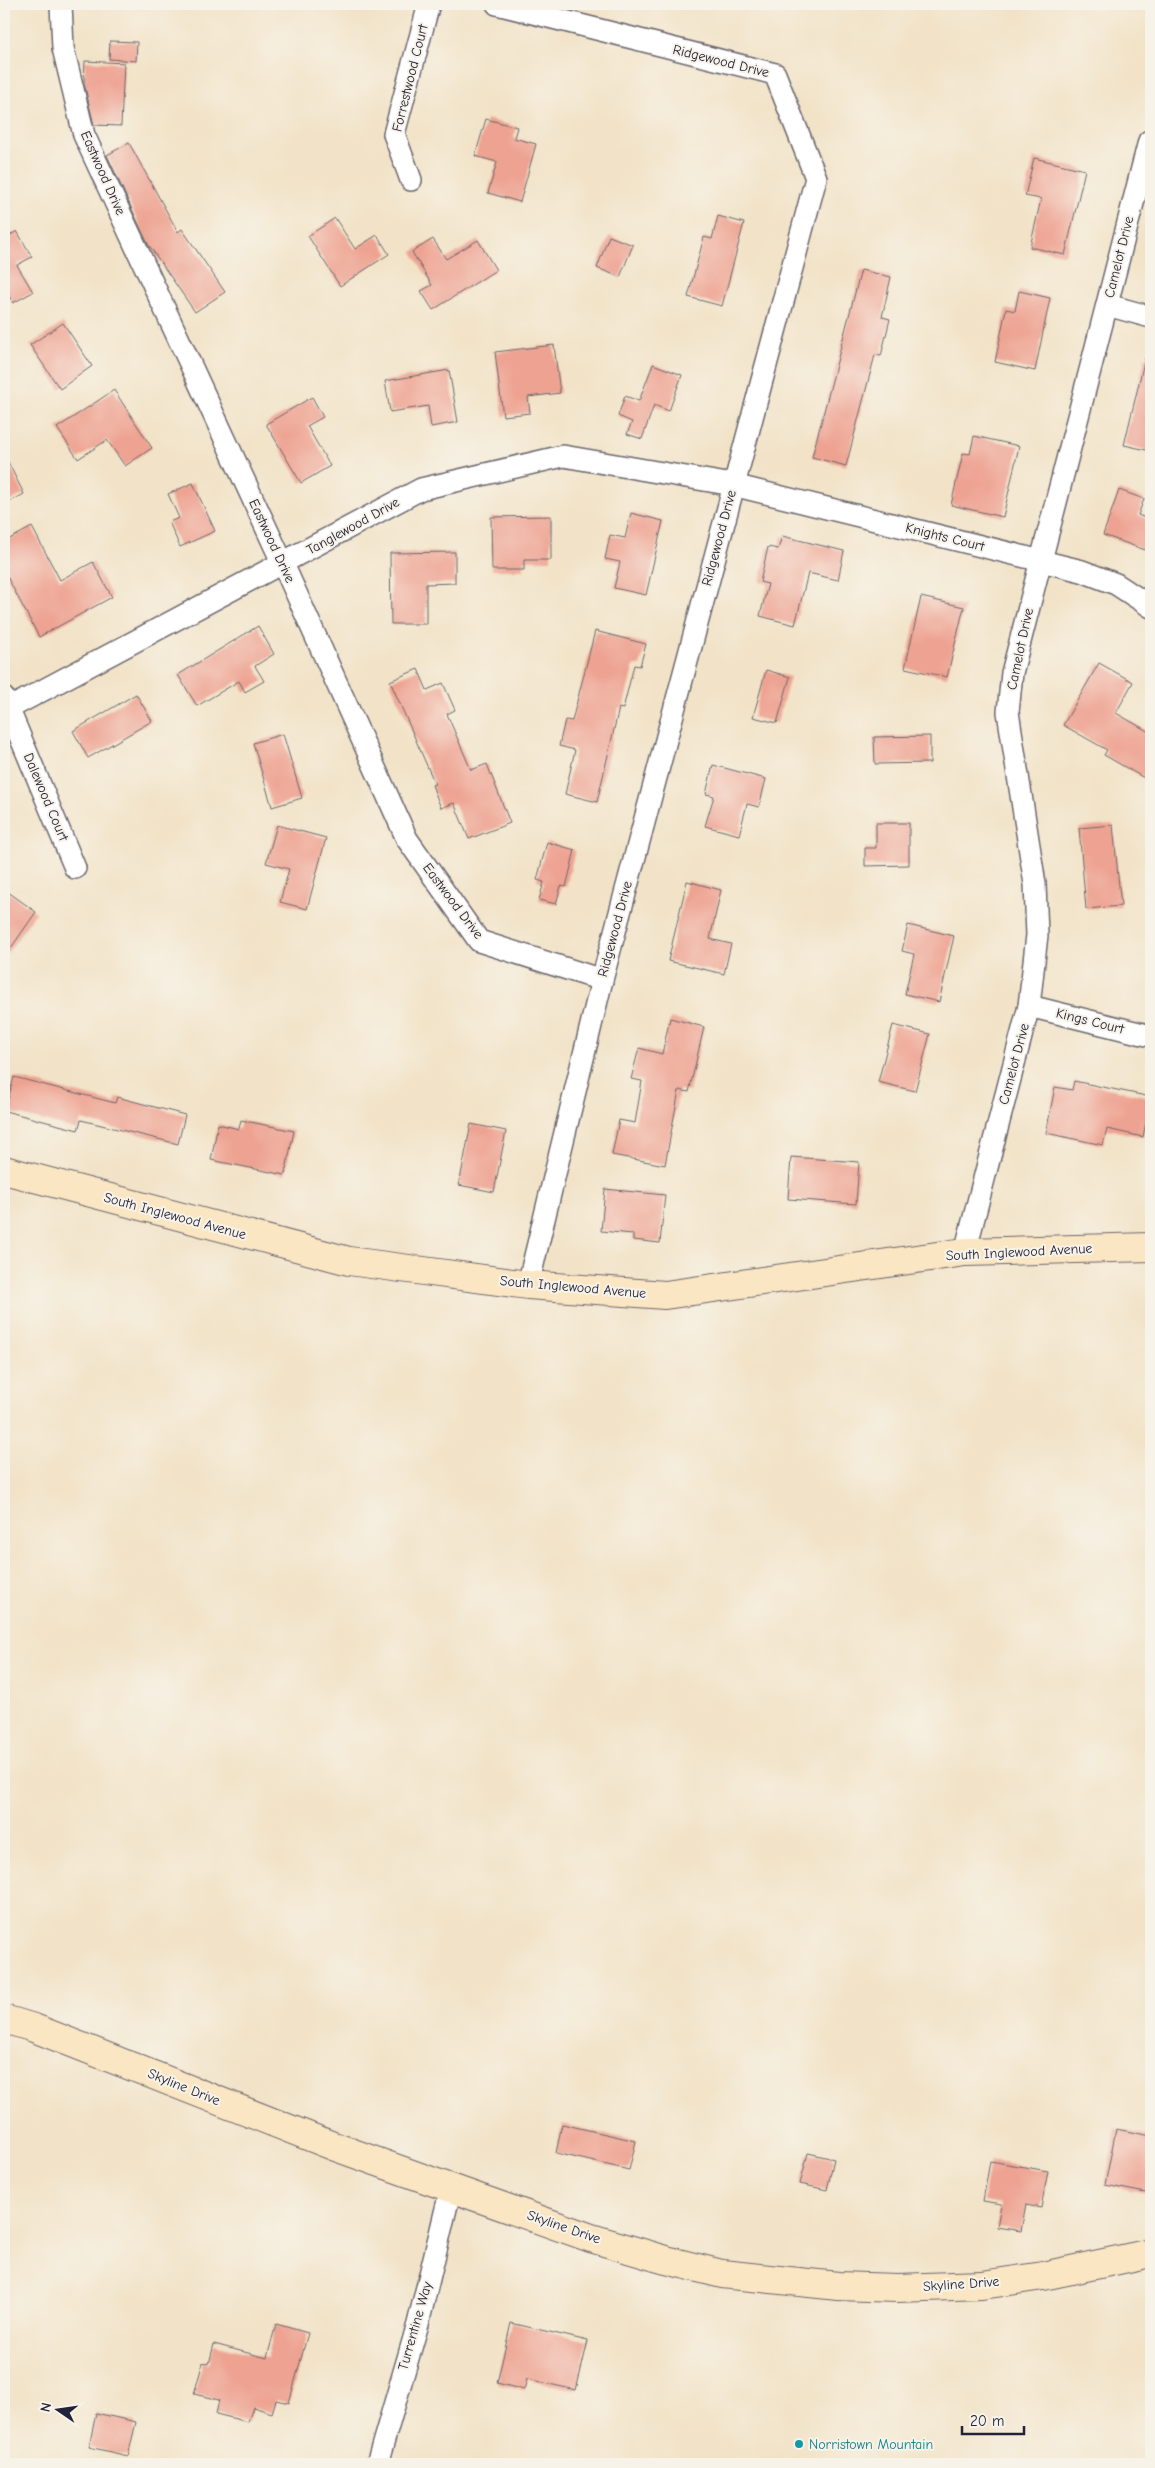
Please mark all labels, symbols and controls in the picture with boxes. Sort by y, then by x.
street label: Forrestwood Court [388,22,432,133]
street label: Ridgewood Drive [671,41,771,81]
street label: Eastwood Drive [77,128,129,218]
street label: Camelot Drive [1101,214,1137,300]
street label: Ridgewood Drive [698,488,740,588]
street label: Tanglewood Drive [304,493,402,559]
street label: Eastwood Drive [245,496,299,586]
street label: Knights Court [904,519,987,555]
street label: Camelot Drive [1003,606,1037,692]
street label: Dalewood Court [20,750,73,844]
street label: Eastwood Drive [419,860,487,942]
street label: Ridgewood Drive [594,879,636,979]
street label: Kings Court [1054,1004,1127,1038]
street label: Camelot Drive [995,1021,1033,1107]
street label: South Inglewood Avenue [102,1189,248,1243]
street label: South Inglewood Avenue [945,1240,1093,1264]
street label: South Inglewood Avenue [499,1272,647,1302]
street label: Skyline Drive [145,2065,223,2109]
street label: Skyline Drive [525,2206,603,2248]
street label: Skyline Drive [922,2273,1000,2295]
street label: Turrentine Way [394,2279,436,2372]
north arrow [32,2386,82,2436]
text: N [37,2401,55,2414]
scale bar [962,2403,1025,2435]
text: 20 m [970,2412,1004,2430]
place label: Norristown Mountain [809,2436,933,2453]
marker: Norristown Mountain [793,2438,805,2450]

